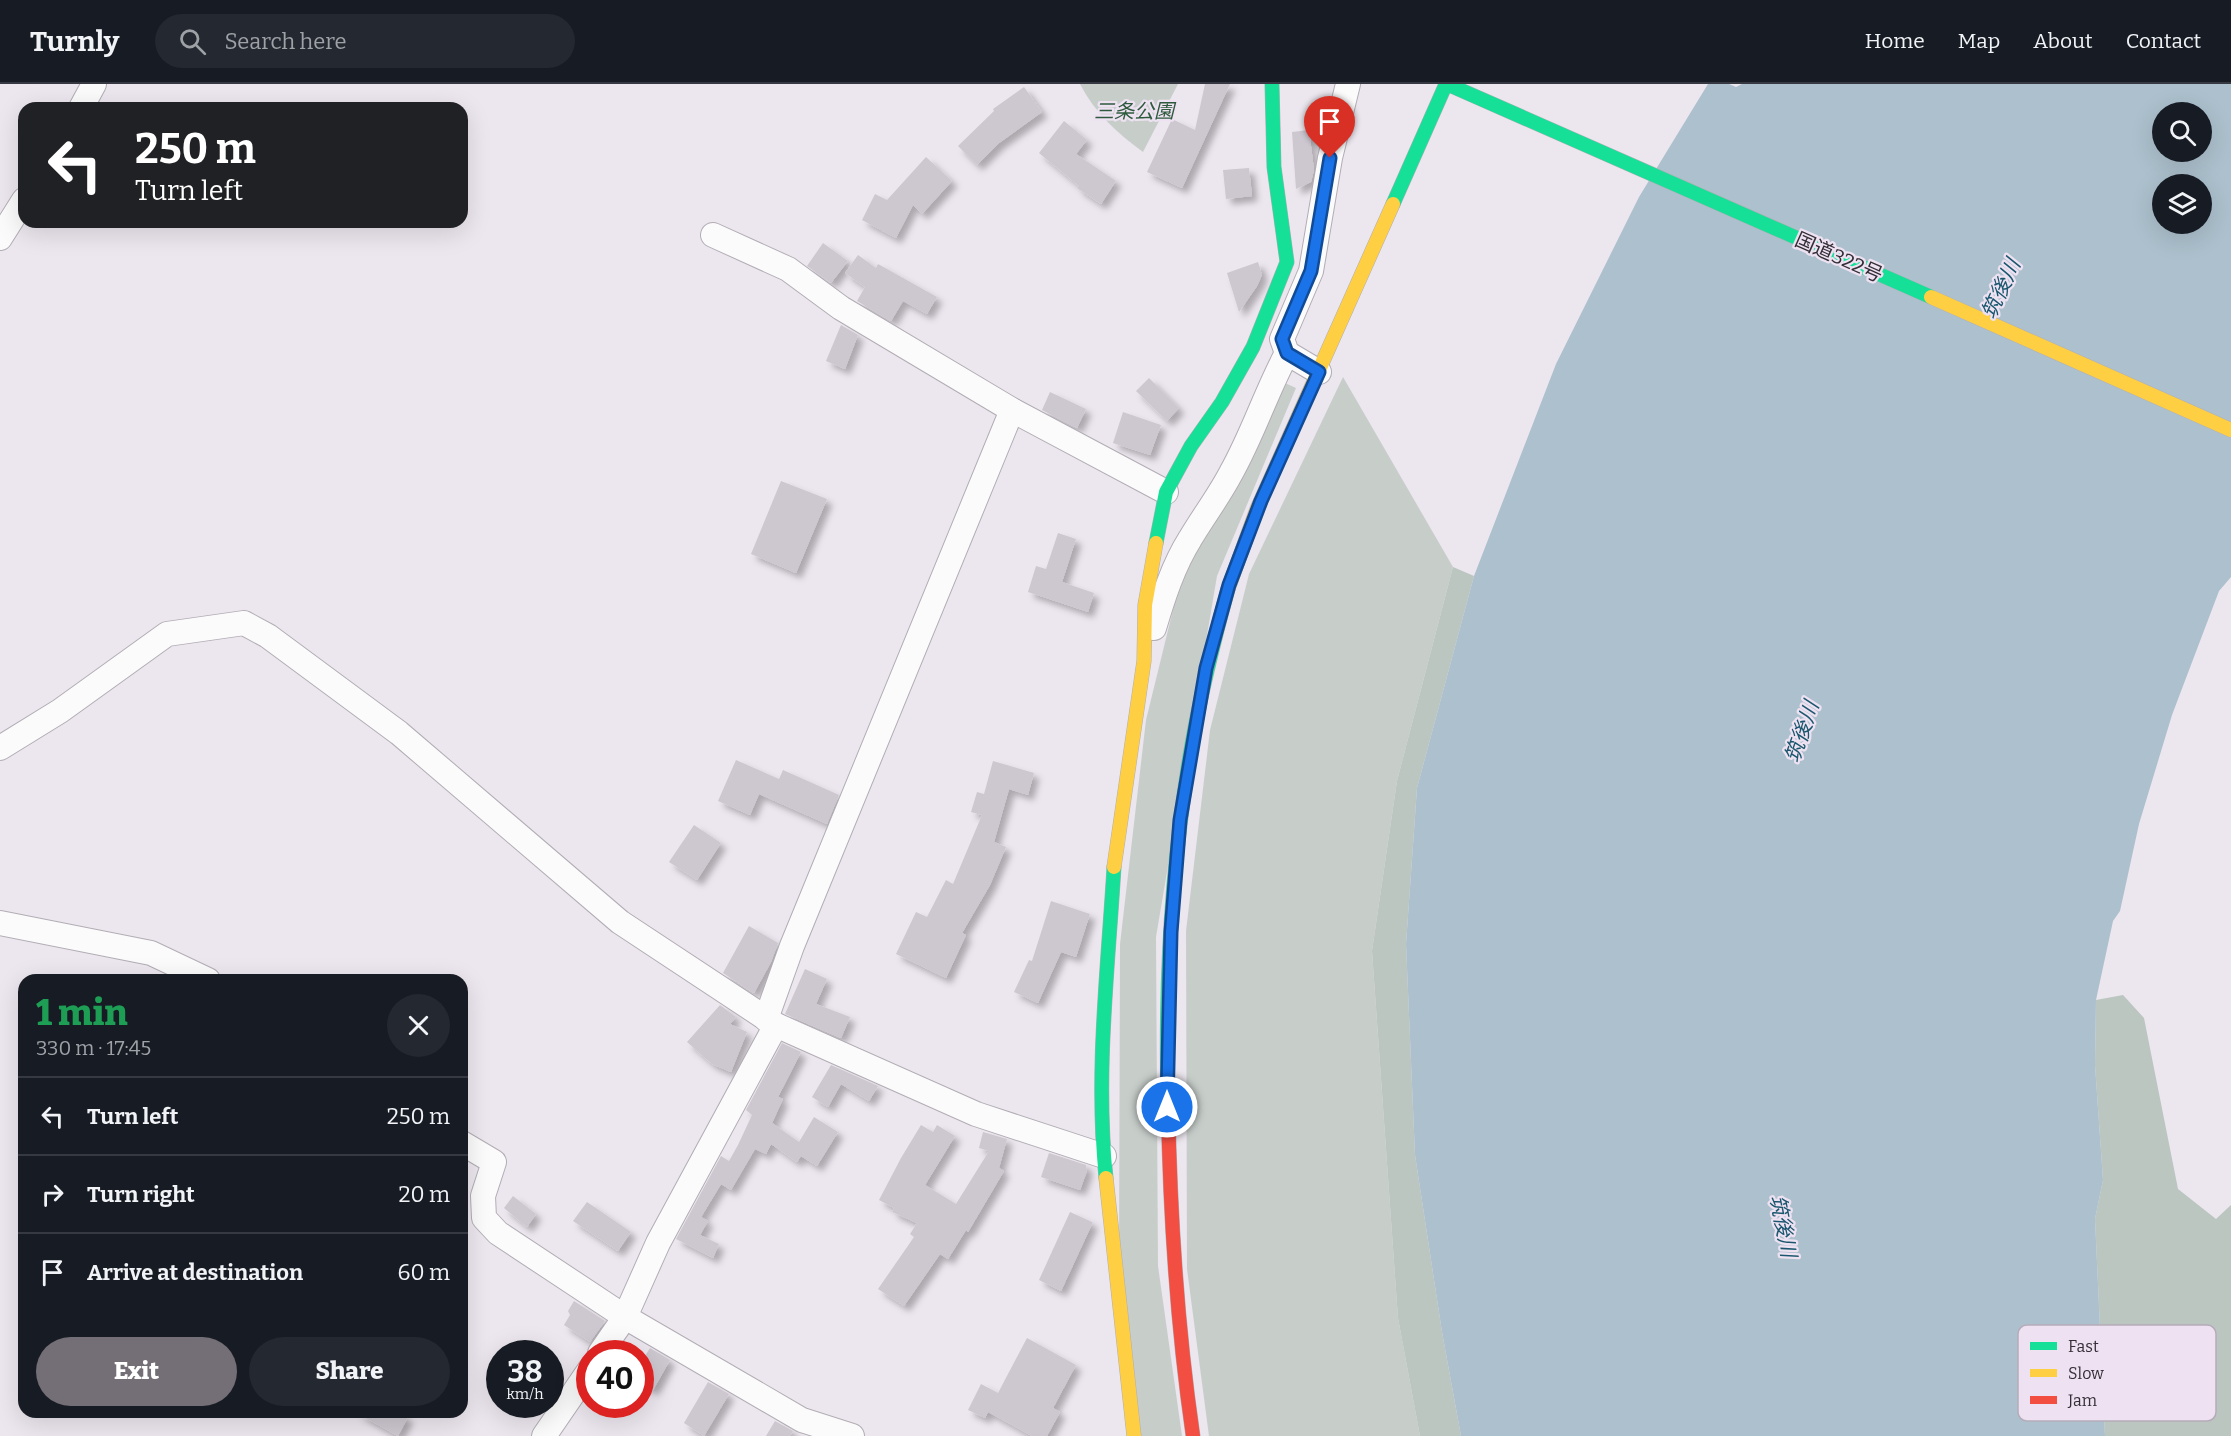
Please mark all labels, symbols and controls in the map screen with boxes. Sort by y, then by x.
search box [155,14,575,68]
text: Turnly [30,25,119,58]
icon: search [176,25,209,58]
text: Search here [224,28,347,55]
text: Home [1865,28,1925,54]
text: Map [1958,28,2000,54]
text: About [2033,28,2093,54]
text: Contact [2126,28,2201,54]
pin [1304,96,1355,158]
park label: 三条公園 [1094,99,1177,123]
map controls [2152,102,2212,234]
button: search [2152,102,2212,162]
icon: arrive [1313,105,1346,138]
text: 250 m [135,124,256,174]
icon: left [36,126,114,204]
button: layers [2152,174,2212,234]
text: Turn left [135,175,243,207]
street label: 国道322号 [1792,227,1886,287]
water label: 筑後川 [1976,253,2027,323]
water label: 筑後川 [1779,696,1825,766]
text: 1 min [36,991,128,1035]
button: close [387,994,450,1057]
text: 330 m · 17:45 [36,1036,151,1060]
position arrow [1135,1075,1199,1139]
icon: left [36,1100,69,1133]
text: Turn left [87,1103,179,1130]
text: 250 m [387,1103,450,1130]
icon: right [36,1178,69,1211]
text: Turn right [87,1181,195,1208]
text: 20 m [399,1181,450,1208]
water label: 筑後川 [1764,1193,1802,1261]
icon: arrive [36,1256,69,1289]
text: Arrive at destination [87,1259,303,1286]
text: 60 m [398,1259,450,1286]
legend [2018,1325,2216,1421]
button: Exit [36,1337,237,1406]
button: Share [249,1337,450,1406]
text: Fast [2068,1337,2099,1356]
speed limit sign: 40 [576,1340,654,1418]
text: 38 [507,1354,543,1390]
text: Slow [2068,1364,2104,1383]
text: km/h [506,1385,544,1403]
text: Jam [2067,1391,2097,1410]

